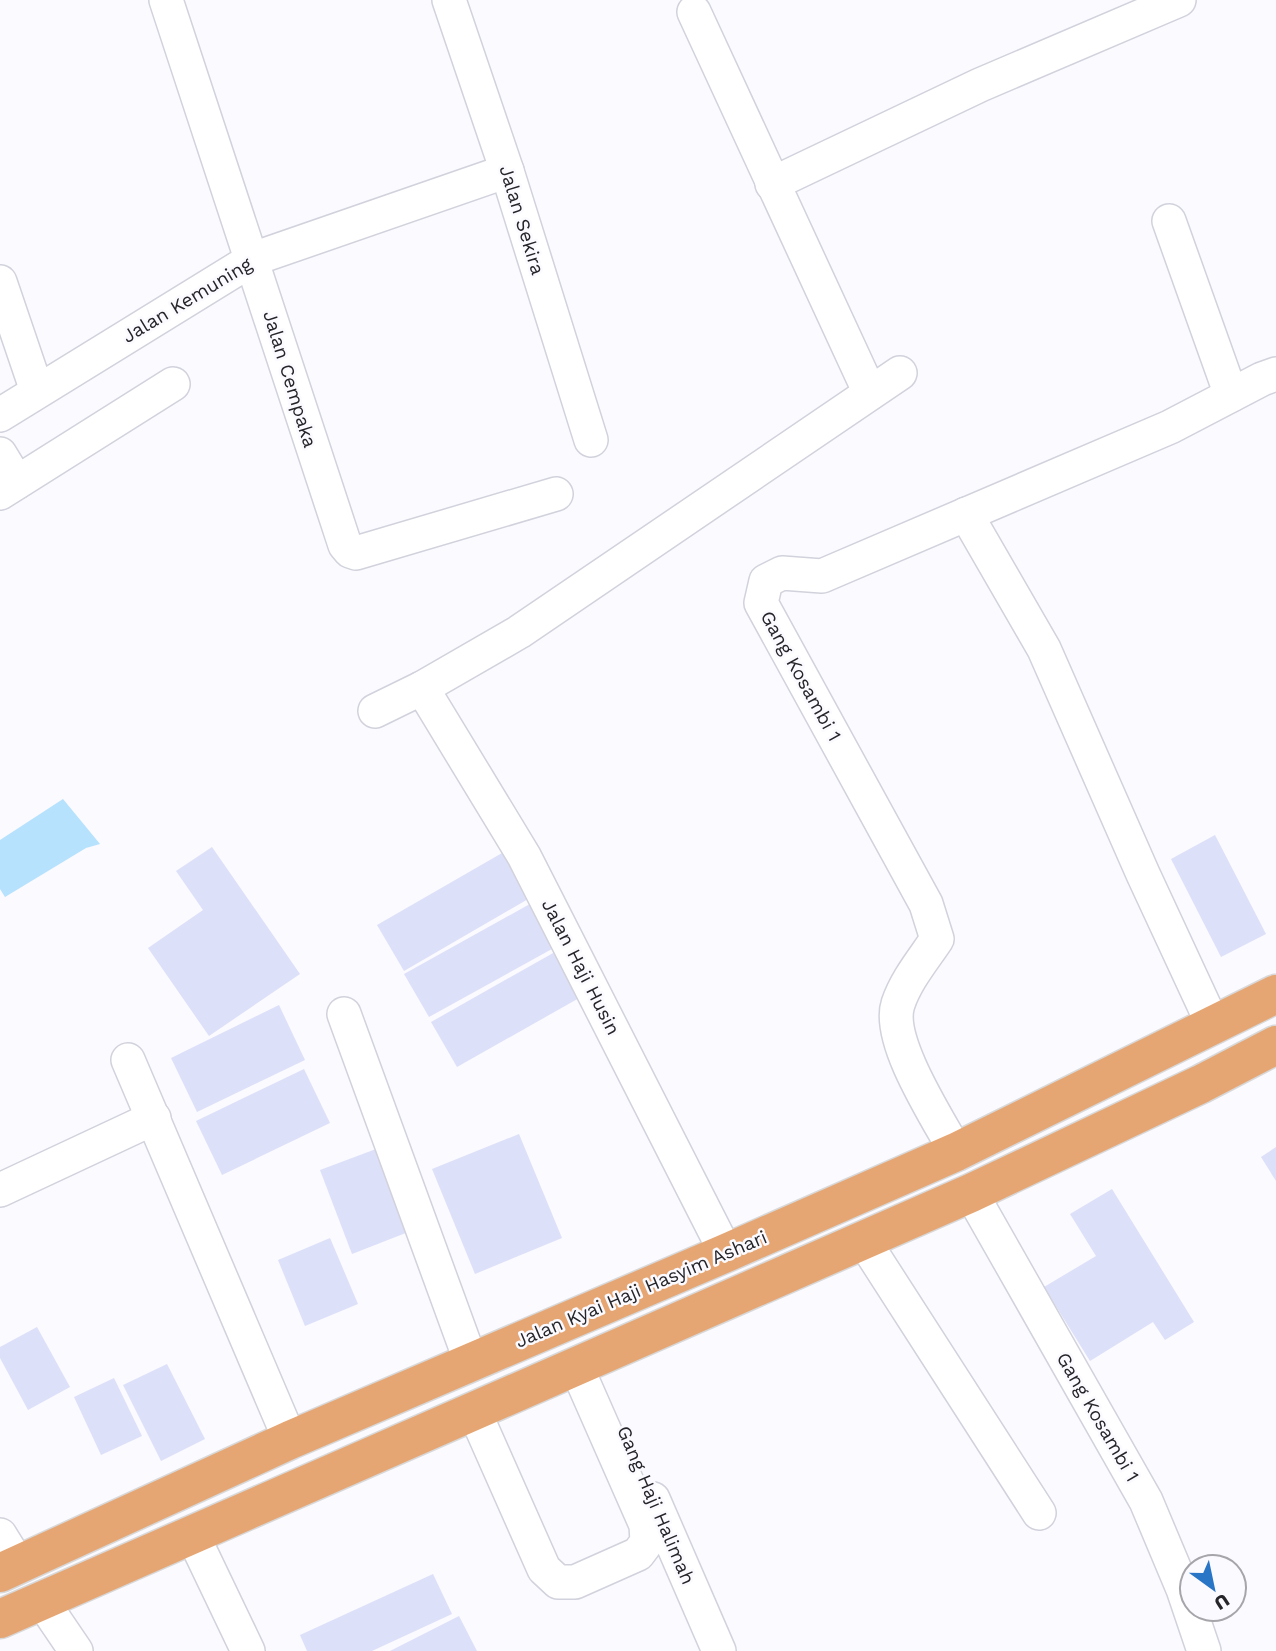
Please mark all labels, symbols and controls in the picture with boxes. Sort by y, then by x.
street label: Jalan Sekira [494,163,550,278]
street label: Jalan Kemuning [118,252,257,348]
street label: Jalan Cempaka [258,308,322,451]
street label: Gang Kosambi 1 [756,607,846,745]
street label: Jalan Haji Husin [537,895,625,1039]
street label: Jalan Kyai Haji Hasyim Ashari [512,1225,770,1353]
street label: Gang Kosambi 1 [1052,1348,1144,1486]
street label: Gang Haji Halimah [612,1422,700,1588]
north arrow [1178,1553,1248,1623]
text: U [1210,1589,1234,1615]

